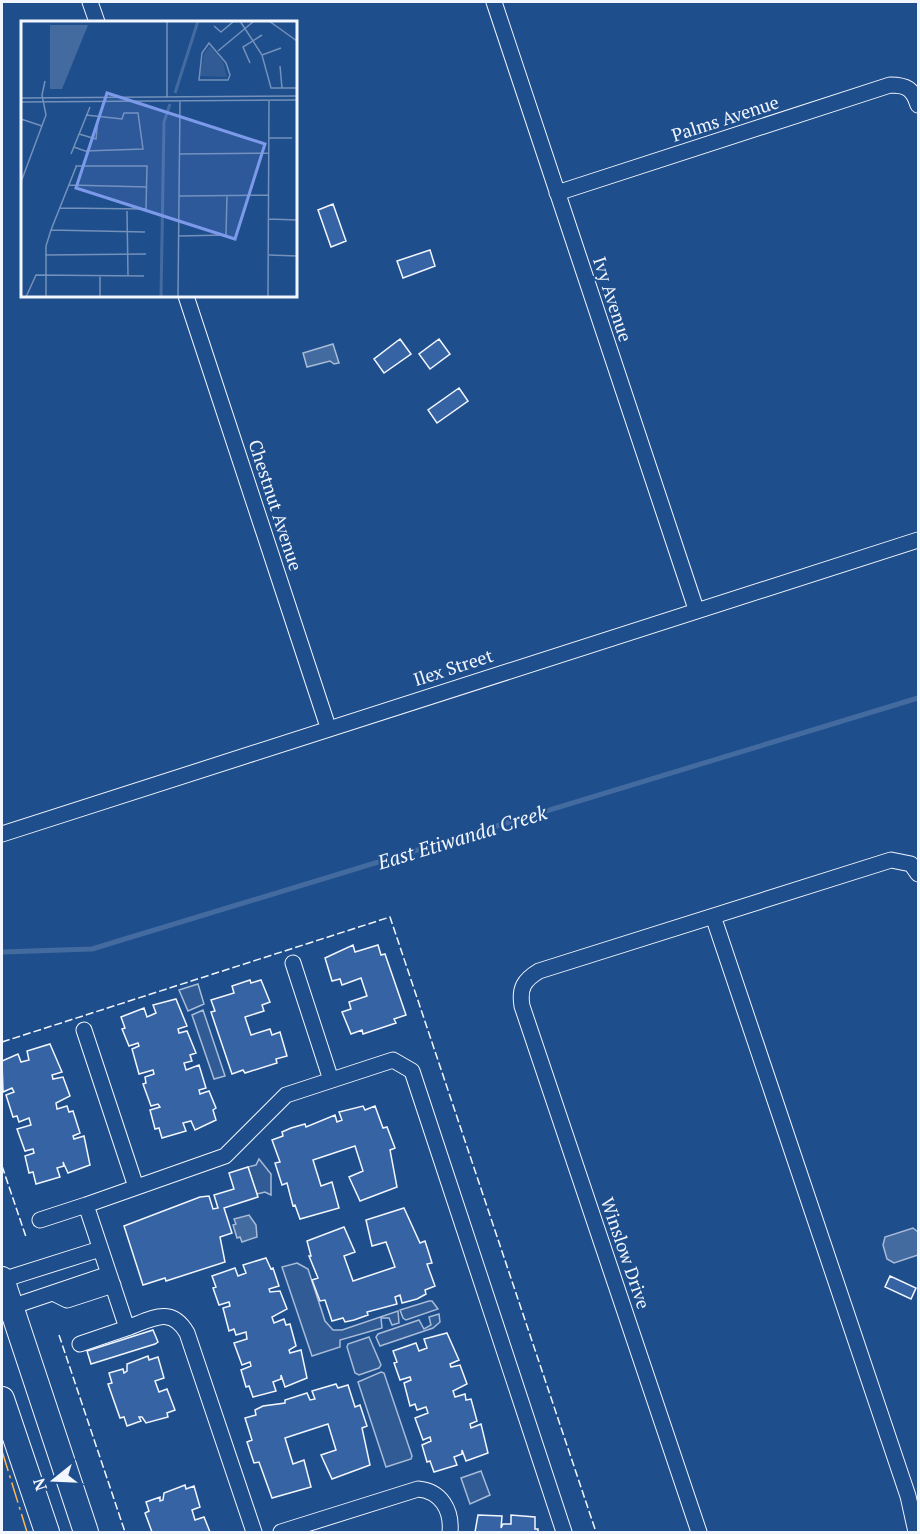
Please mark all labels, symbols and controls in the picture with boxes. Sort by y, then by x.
inset map [21,21,297,297]
street label: Palms Avenue [668,89,782,147]
street label: Ivy Avenue [588,253,638,345]
street label: Chestnut Avenue [244,436,308,574]
street label: Ilex Street [410,643,496,691]
water label: East Etiwanda Creek [373,798,550,876]
street label: Winslow Drive [596,1194,656,1312]
north arrow [24,1450,84,1510]
text: N [27,1475,52,1494]

